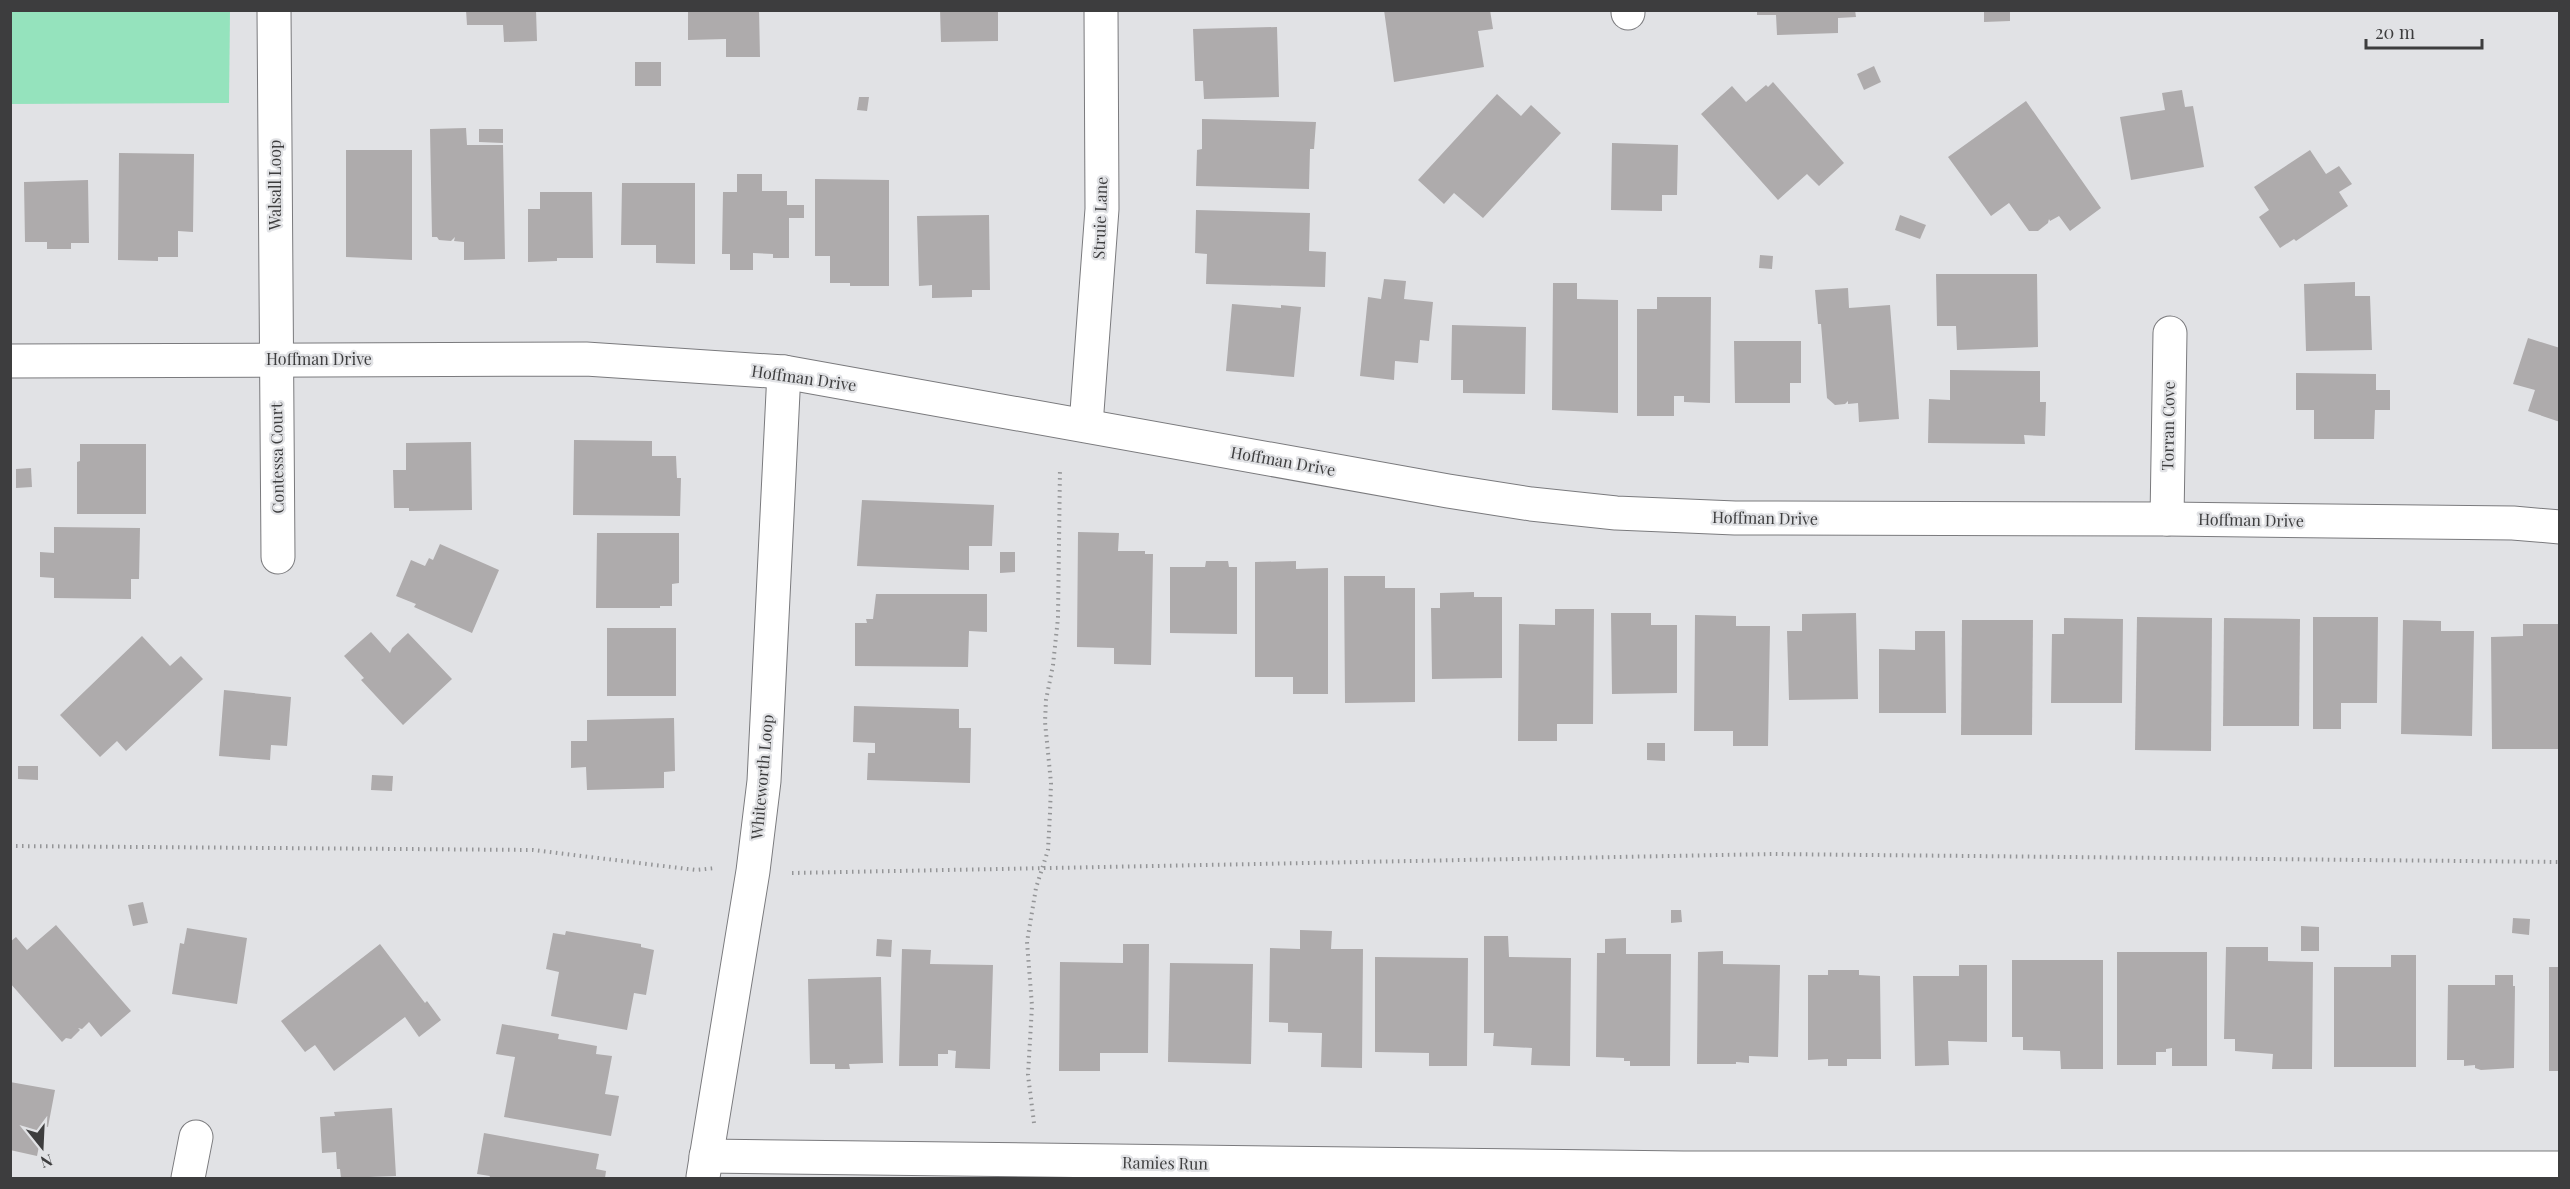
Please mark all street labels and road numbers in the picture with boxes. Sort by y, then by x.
street label: Walsall Loop [264,140,285,231]
street label: Struie Lane [1088,176,1111,260]
street label: Hoffman Drive [266,348,372,369]
street label: Hoffman Drive [750,360,858,395]
street label: Torran Cove [2156,381,2179,471]
street label: Contessa Court [265,402,288,514]
street label: Hoffman Drive [1229,441,1337,480]
street label: Hoffman Drive [1712,506,1818,529]
street label: Hoffman Drive [2198,508,2304,531]
street label: Whiteworth Loop [745,714,777,841]
street label: Ramies Run [1122,1151,1208,1174]

